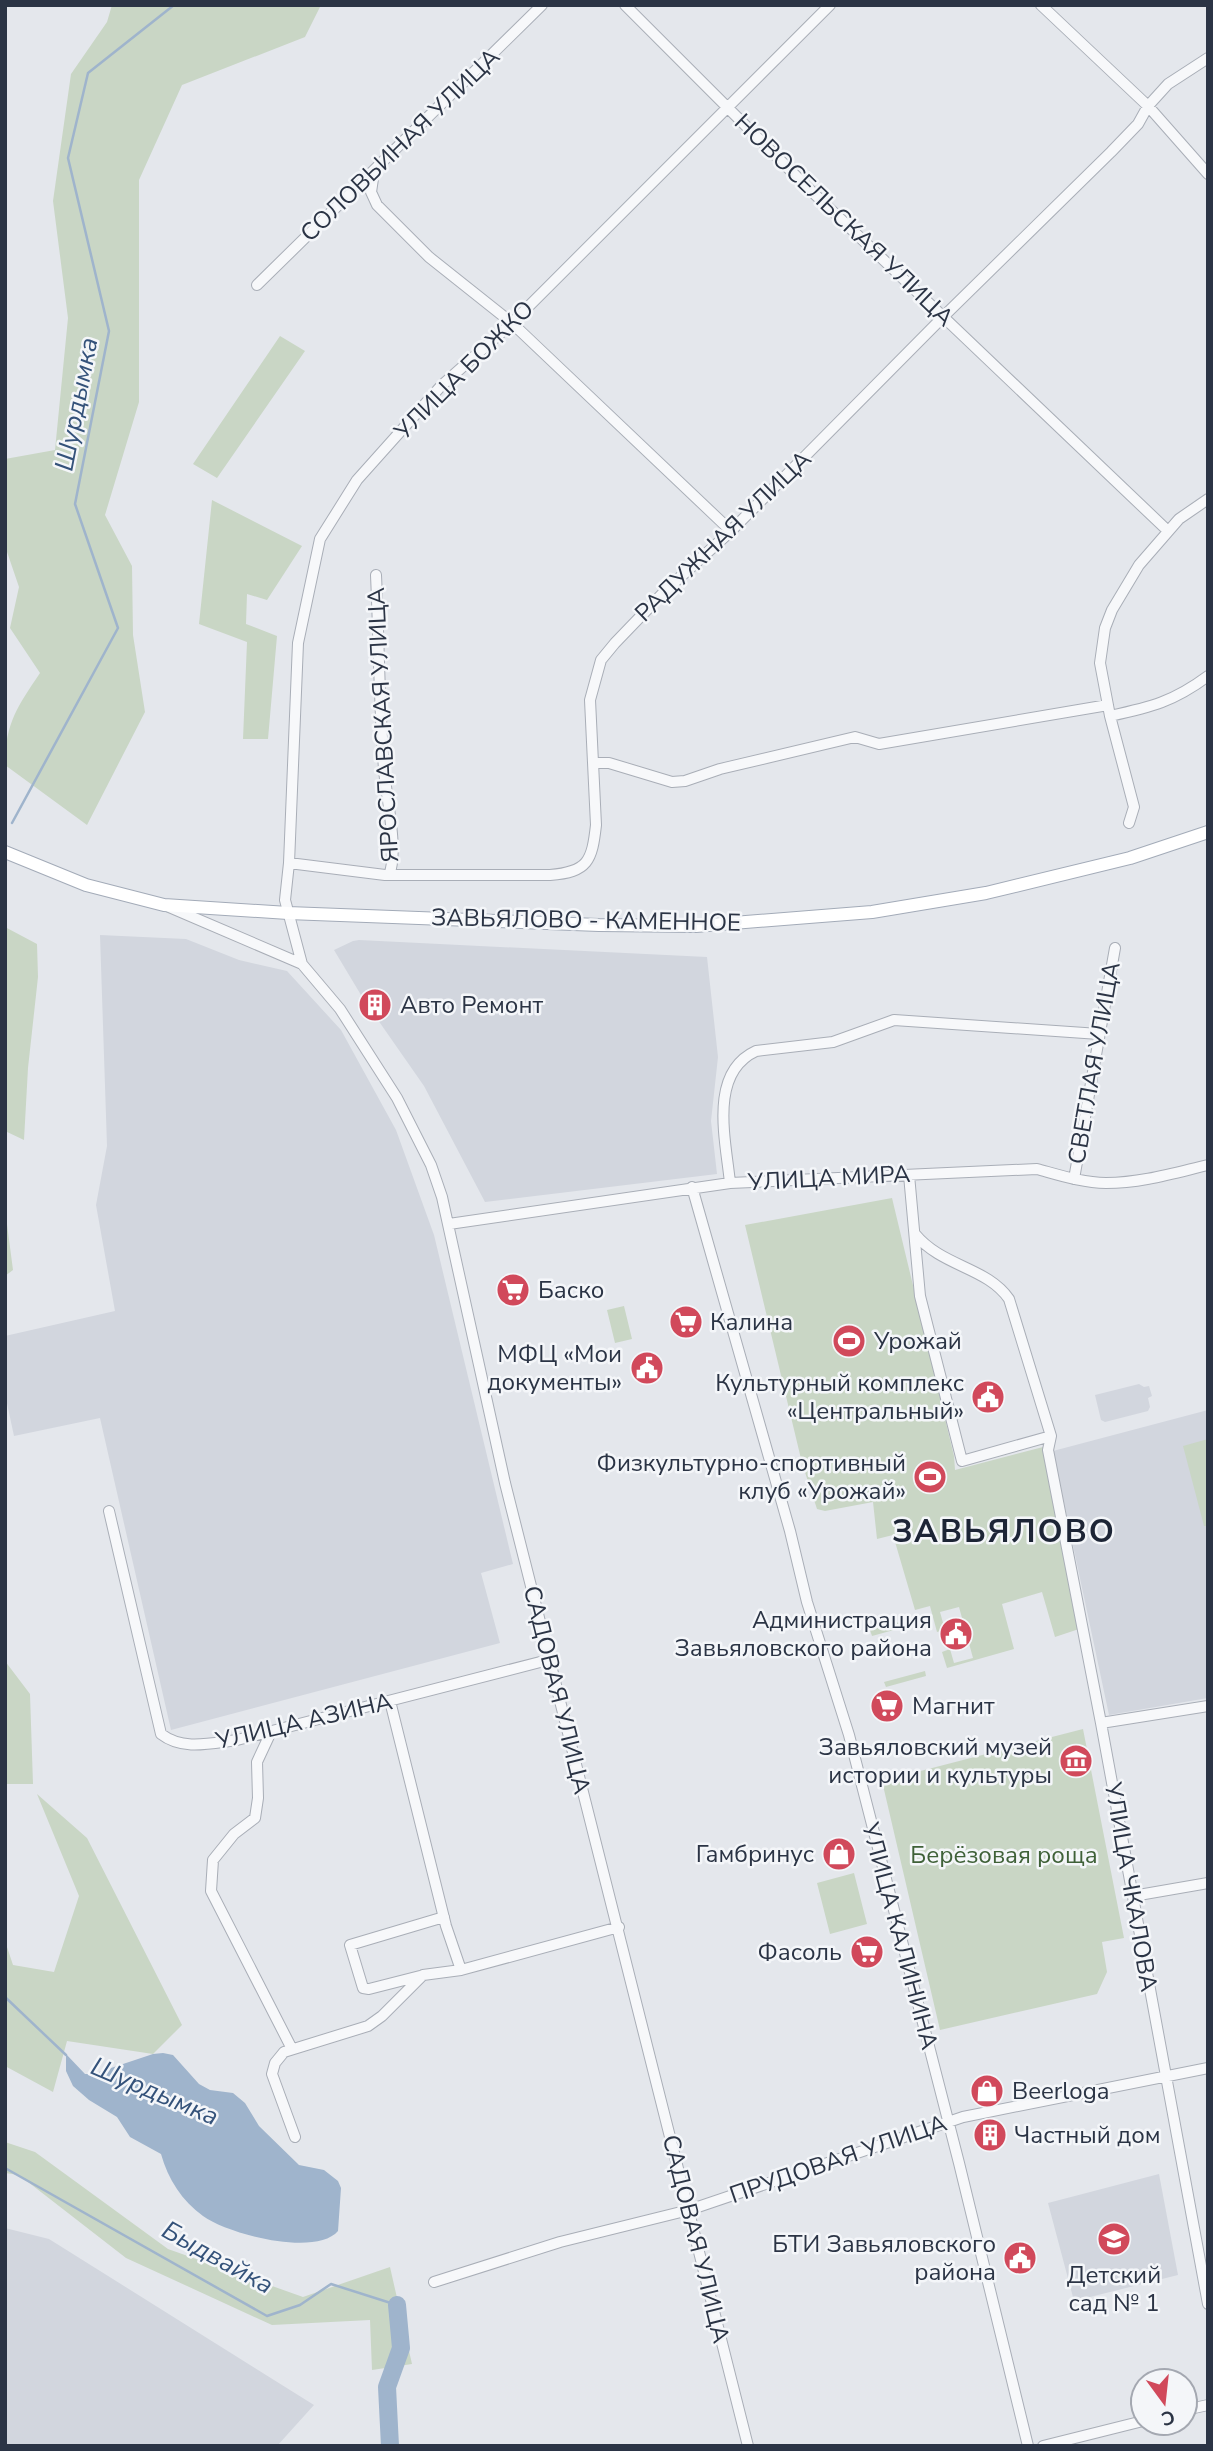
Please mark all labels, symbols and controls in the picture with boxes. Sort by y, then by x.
street label: СОЛОВЬИНАЯ УЛИЦА [293,41,507,249]
street label: НОВОСЕЛЬСКАЯ УЛИЦА [727,107,961,334]
street label: УЛИЦА БОЖКО [387,293,541,447]
water label: Шурдымка [46,334,107,474]
street label: РАДУЖНАЯ УЛИЦА [628,443,819,629]
street label: ЯРОСЛАВСКАЯ УЛИЦА [360,586,406,863]
street label: ЗАВЬЯЛОВО - КАМЕННОЕ [431,901,741,939]
street label: СВЕТЛАЯ УЛИЦА [1060,959,1128,1167]
building icon: Авто Ремонт [356,986,394,1024]
place label: Авто Ремонт [400,989,544,1021]
street label: УЛИЦА МИРА [746,1158,912,1198]
supermarket icon: Баско [494,1271,532,1309]
place label: Баско [538,1274,604,1306]
supermarket icon: Калина [667,1303,705,1341]
place label: Калина [710,1306,793,1338]
sports icon: Урожай [830,1322,868,1360]
place label: Урожай [873,1325,962,1357]
place label: МФЦ «Мои документы» [487,1338,622,1398]
public building icon: МФЦ «Мои документы» [628,1349,666,1387]
place label: Культурный комплекс «Центральный» [715,1367,964,1427]
public building icon: Культурный комплекс «Центральный» [969,1378,1007,1416]
place label: Физкультурно-спортивный клуб «Урожай» [597,1447,906,1507]
sports icon: Физкультурно-спортивный клуб «Урожай» [911,1458,949,1496]
district label: ЗАВЬЯЛОВО [892,1510,1116,1553]
street label: САДОВАЯ УЛИЦА [516,1583,598,1798]
place label: Администрация Завьяловского района [674,1604,932,1664]
public building icon: Администрация Завьяловского района [937,1615,975,1653]
street label: УЛИЦА АЗИНА [212,1685,396,1757]
supermarket icon: Магнит [868,1687,906,1725]
place label: Магнит [912,1690,995,1722]
place label: Завьяловский музей истории и культуры [819,1731,1052,1791]
museum icon: Завьяловский музей истории и культуры [1057,1742,1095,1780]
street label: УЛИЦА ЧКАЛОВА [1097,1779,1165,1995]
street label: УЛИЦА КАЛИНИНА [854,1818,946,2053]
shop icon: Гамбринус [820,1835,858,1873]
place label: Гамбринус [696,1838,814,1870]
park label: Берёзовая роща [910,1839,1098,1871]
supermarket icon: Фасоль [848,1933,886,1971]
place label: Фасоль [757,1936,842,1968]
water label: Шурдымка [86,2049,224,2134]
shop icon: Beerloga [968,2072,1006,2110]
place label: Beerloga [1012,2075,1109,2107]
street label: ПРУДОВАЯ УЛИЦА [725,2107,951,2211]
building icon: Частный дом [971,2116,1009,2154]
place label: Частный дом [1014,2119,1161,2151]
street label: САДОВАЯ УЛИЦА [655,2132,737,2347]
water label: Быдвайка [156,2212,280,2302]
school or university icon: Детский сад № 1 [1095,2220,1133,2258]
place label: БТИ Завьяловского района [772,2228,996,2288]
public building icon: БТИ Завьяловского района [1001,2239,1039,2277]
place label: Детский сад № 1 [1067,2259,1161,2319]
north arrow [1129,2367,1199,2437]
text: С [1158,2403,1178,2432]

